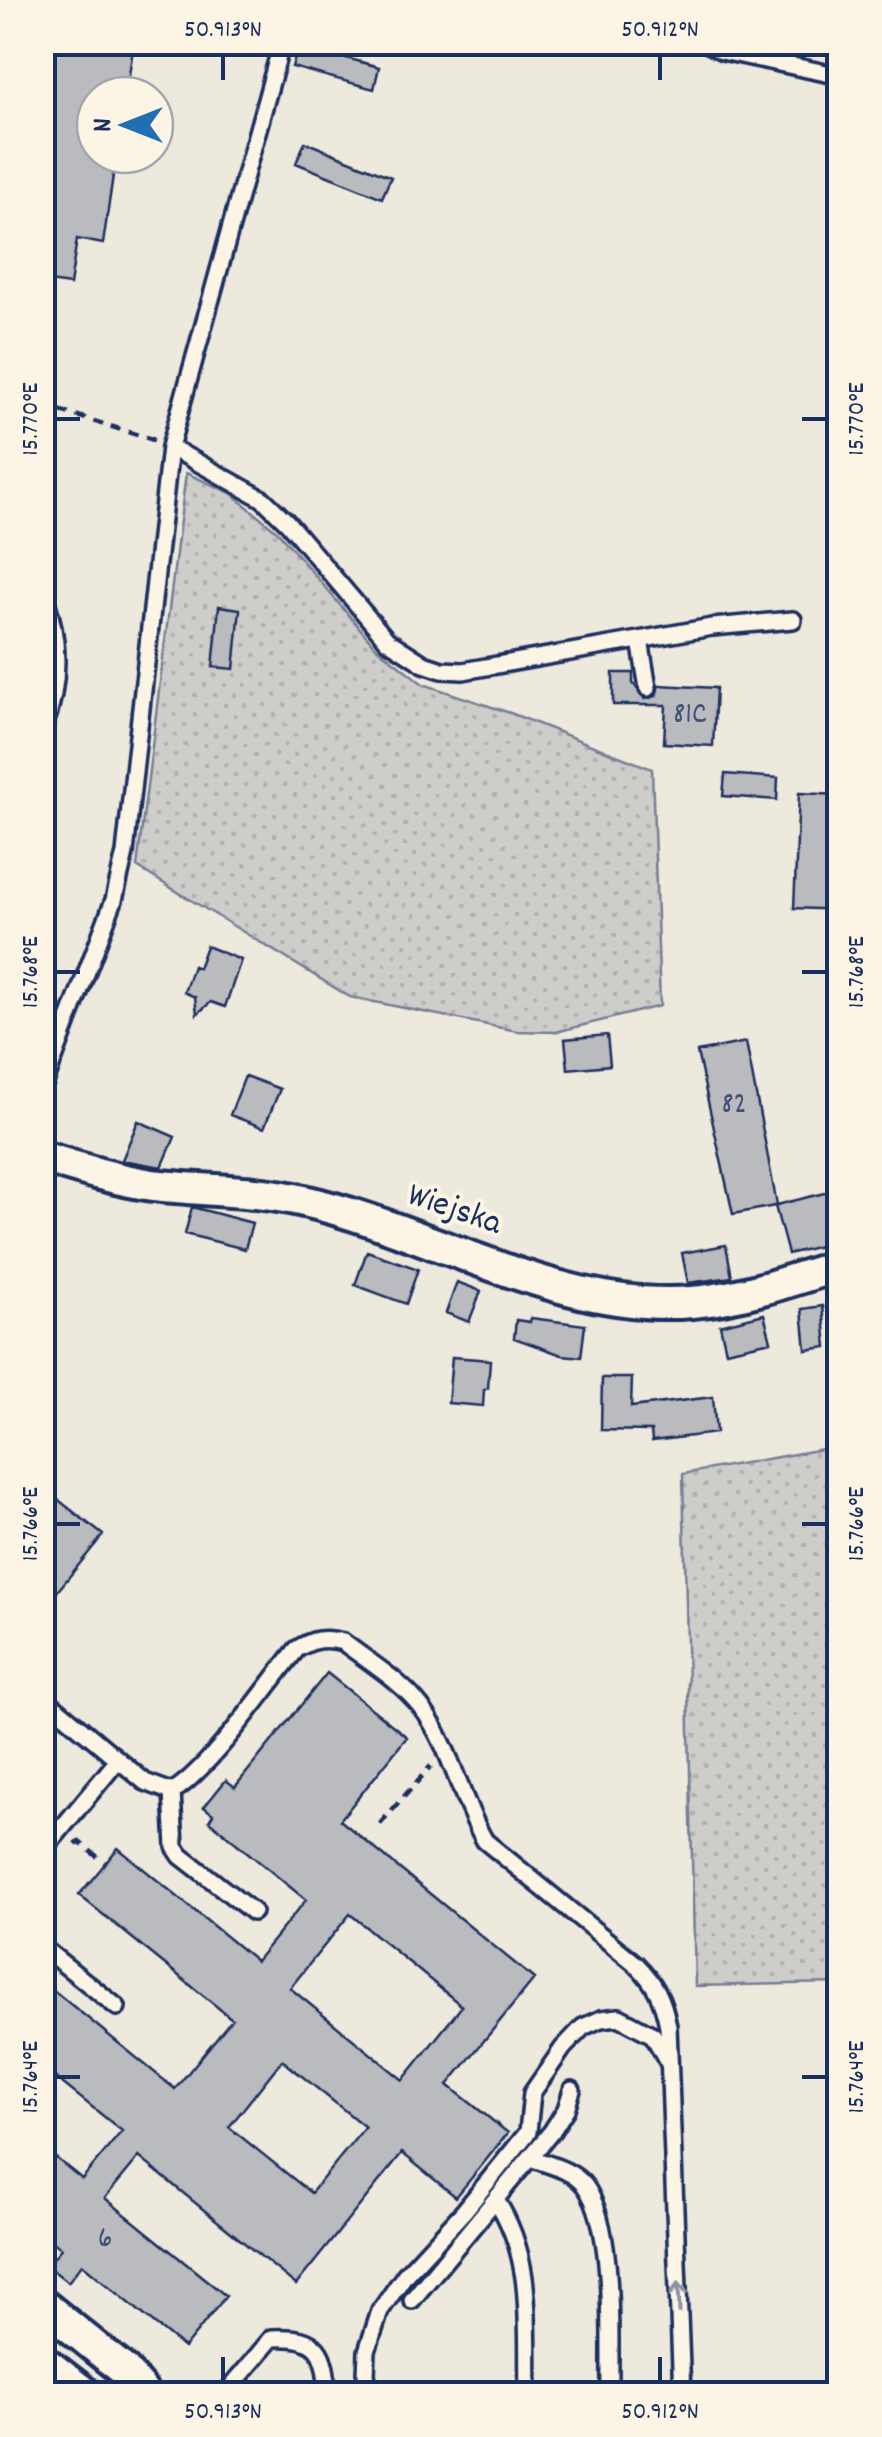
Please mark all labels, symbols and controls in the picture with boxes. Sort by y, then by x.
text: 50.913°N [184,13,262,49]
text: 50.912°N [621,13,699,49]
north arrow [75,75,175,175]
text: N [85,118,125,132]
text: 15.770°E [14,382,50,456]
text: 15.770°E [840,382,876,456]
house number: 81C [673,695,707,738]
text: 15.768°E [14,935,50,1008]
text: 15.768°E [840,935,876,1008]
house number: 82 [721,1085,747,1128]
street label: Wiejska [400,1172,508,1251]
text: 15.766°E [14,1486,50,1561]
text: 15.766°E [840,1486,876,1561]
text: 15.764°E [14,2040,50,2113]
text: 15.764°E [840,2040,876,2113]
house number: 6 [98,2219,112,2262]
one-way arrow [669,2282,688,2314]
text: 50.913°N [184,2395,262,2431]
text: 50.912°N [621,2395,699,2431]

